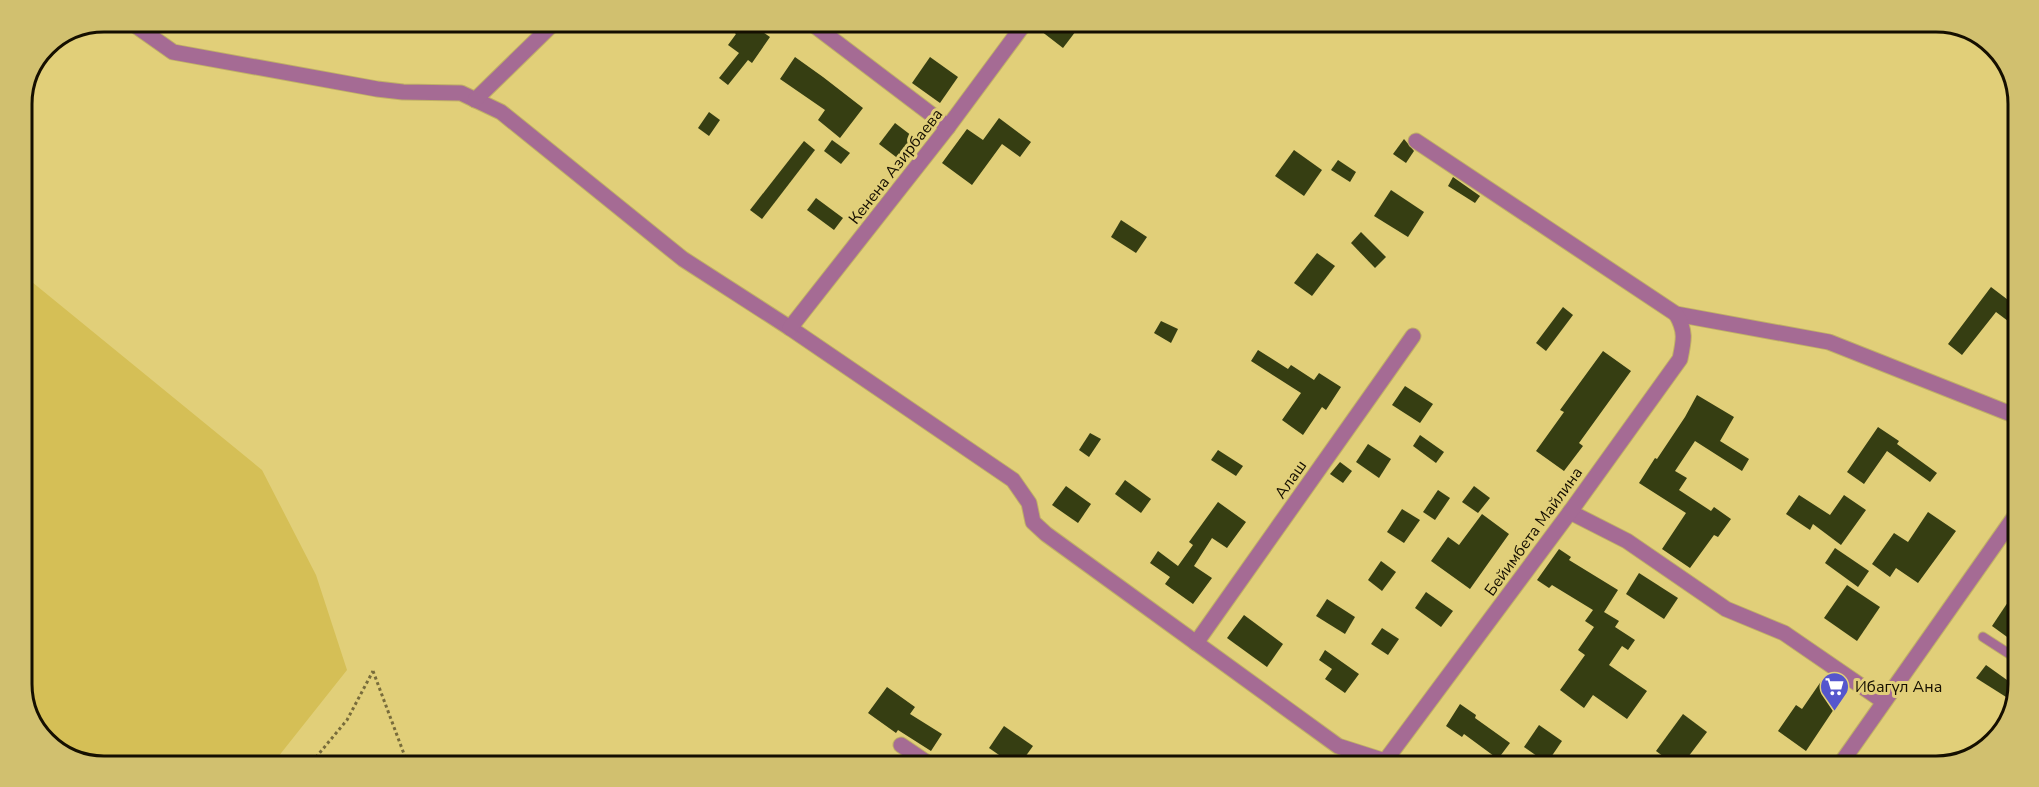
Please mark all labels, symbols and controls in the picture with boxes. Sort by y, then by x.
street label: Кенена Азирбаева [844,104,948,229]
street label: Алаш [1270,456,1312,503]
street label: Бейимбета Майлина [1480,463,1588,600]
supermarket icon: Ибагүл Ана [1818,670,1850,712]
place label: Ибагүл Ана [1855,676,1942,698]

